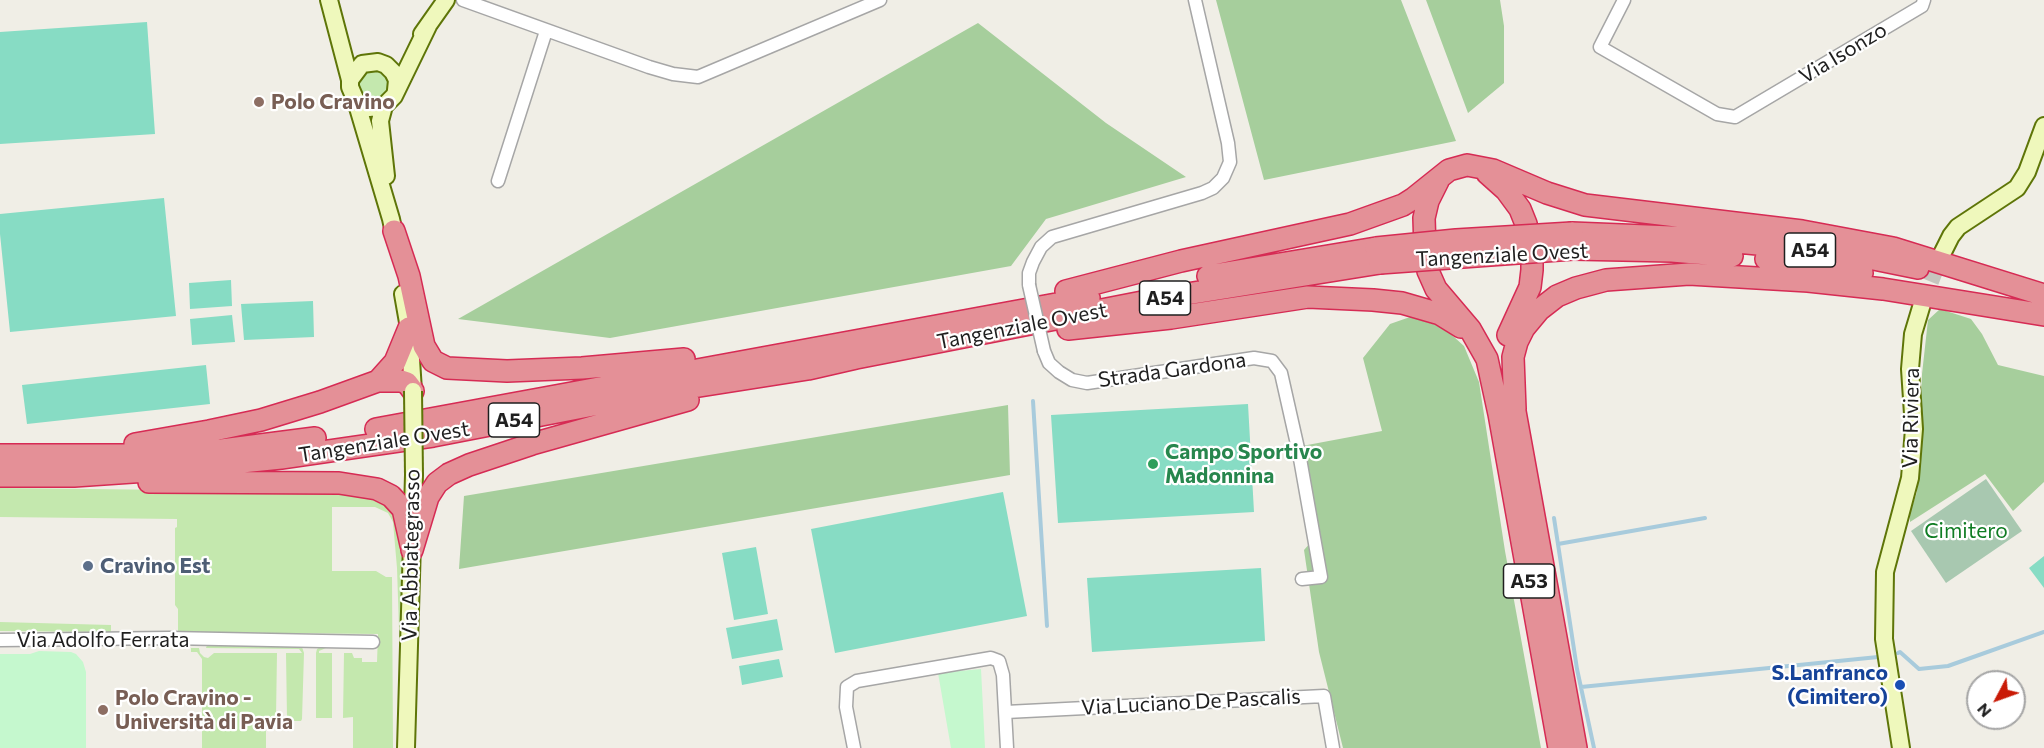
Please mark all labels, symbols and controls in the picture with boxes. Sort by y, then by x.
street label: Via Isonzo [1795,17,1891,89]
place label: Polo Cravino [271,89,395,115]
marker: Polo Cravino [252,95,266,109]
road number: A54 [1784,233,1836,267]
street label: Tangenziale Ovest [1415,238,1589,272]
road number: A54 [1140,281,1190,315]
street label: Tangenziale Ovest [935,297,1109,355]
street label: Strada Gardona [1096,347,1248,393]
street label: Via Riviera [1898,367,1924,469]
road number: A54 [488,403,540,437]
street label: Tangenziale Ovest [297,416,471,468]
place label: Campo Sportivo Madonnina [1165,439,1322,489]
marker: Campo Sportivo Madonnina [1146,457,1160,471]
street label: Via Abbiategrasso [397,469,425,641]
park label: Cimitero [1924,518,2008,544]
place label: Cravino Est [100,553,210,579]
marker: Cravino Est [81,559,95,573]
road number: A53 [1504,564,1555,598]
street label: Via Adolfo Ferrata [17,627,189,653]
place label: S.Lanfranco (Cimitero) [1771,660,1888,710]
north arrow [1966,670,2026,730]
marker: S.Lanfranco (Cimitero) [1893,678,1907,692]
street label: Via Luciano De Pascalis [1081,684,1301,720]
place label: Polo Cravino - Università di Pavia [115,685,293,735]
text: N [1972,700,1995,722]
marker: Polo Cravino - Università di Pavia [96,703,110,717]

